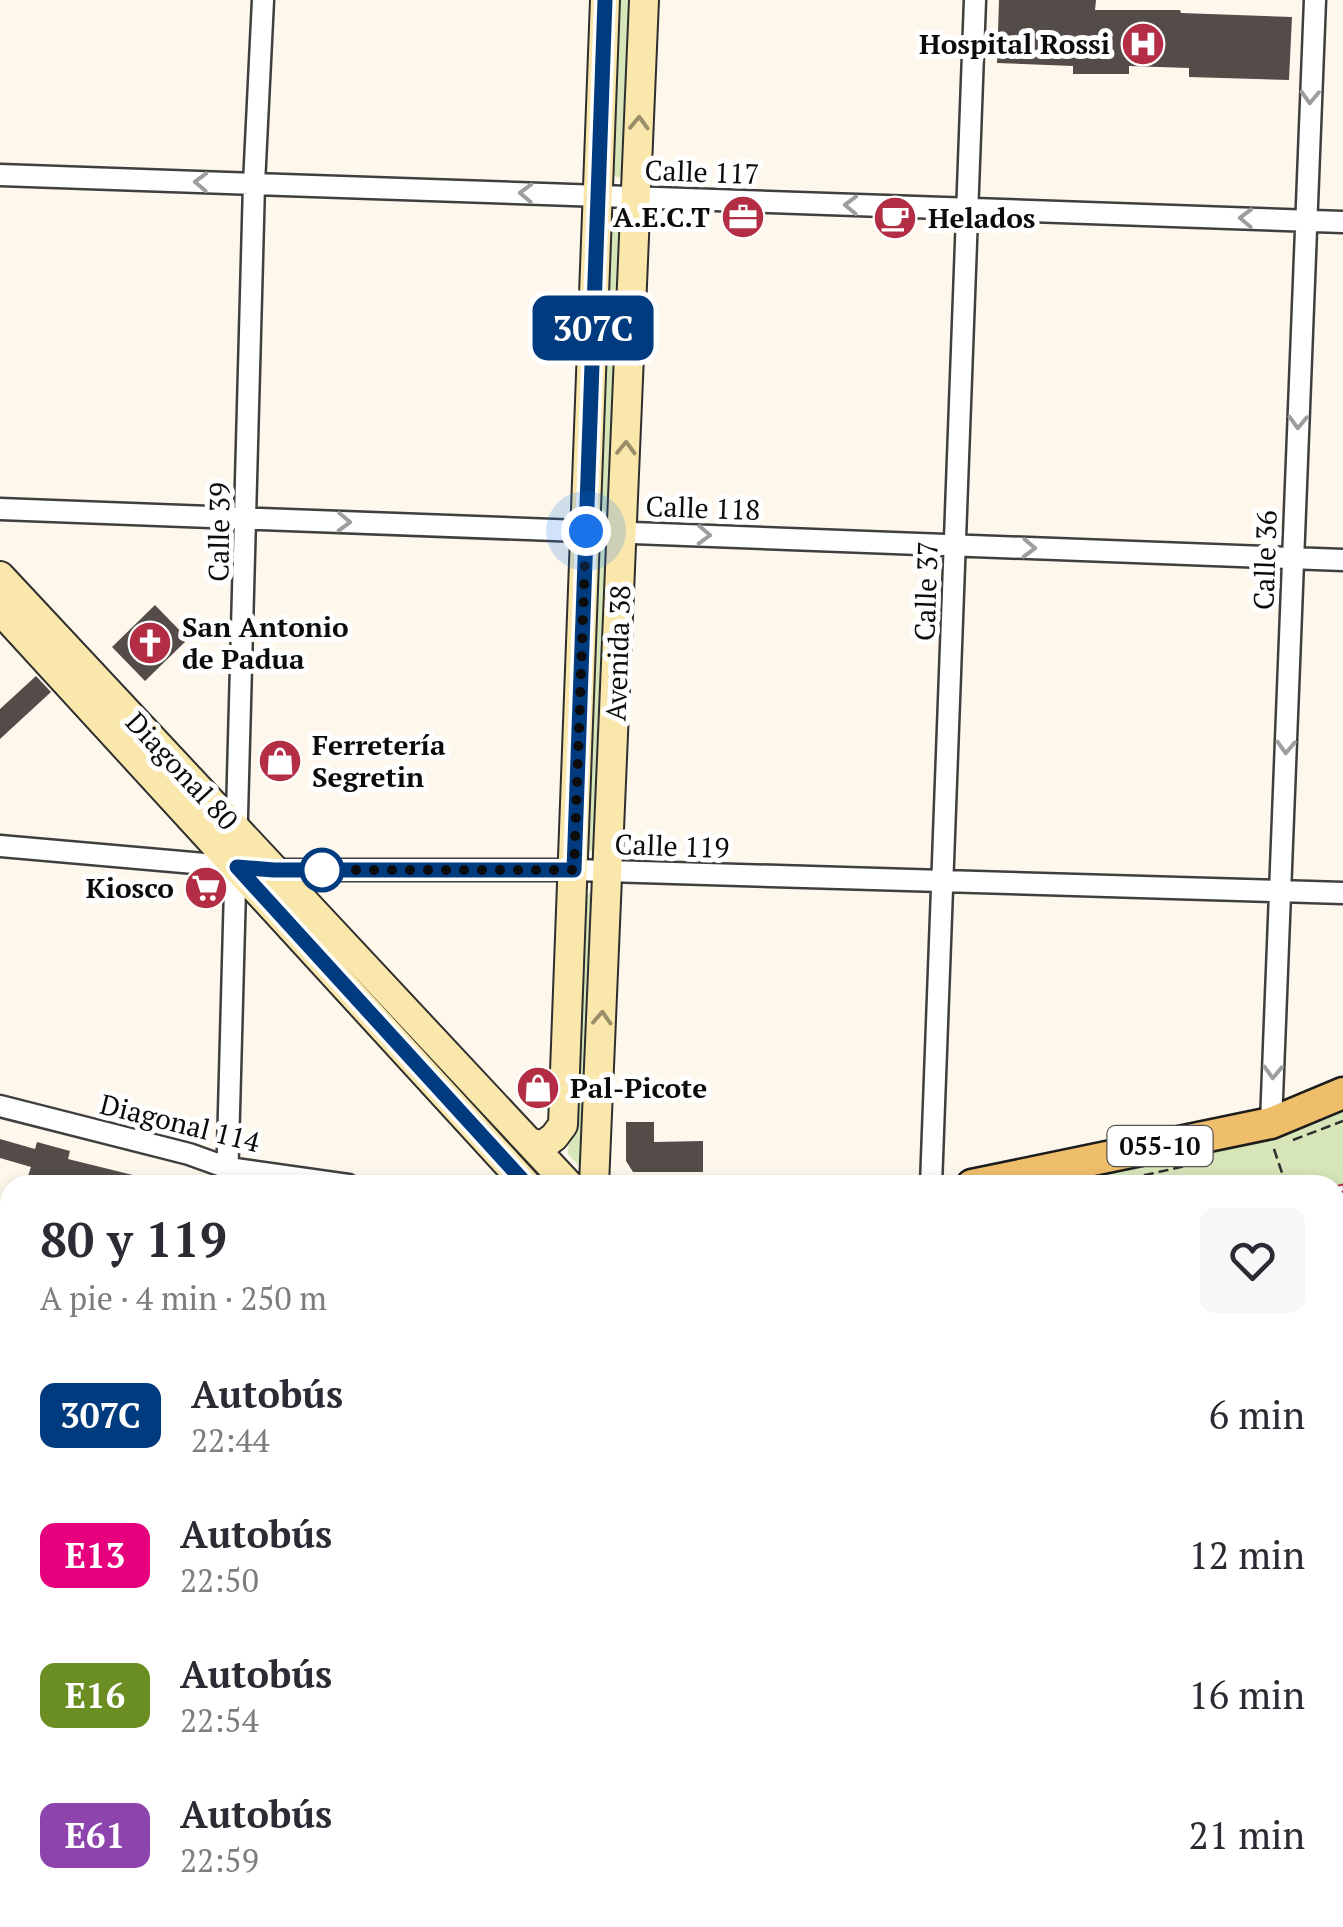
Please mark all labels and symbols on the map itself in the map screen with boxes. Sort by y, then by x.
hospital icon: Hospital Rossi [1120,21,1166,67]
place label: Hospital Rossi [919,25,1110,62]
one-way arrow [1300,90,1321,106]
one-way arrow [628,115,649,131]
street label: Calle 117 [644,151,760,192]
one-way arrow [193,172,209,193]
one-way arrow [518,183,533,204]
office icon: A.E.C.T [720,194,766,240]
one-way arrow [842,194,858,215]
cafe icon: Helados [872,195,918,241]
place label: A.E.C.T [613,198,710,235]
place label: Helados [928,199,1036,236]
one-way arrow [1237,208,1253,229]
line badge: 307C [523,296,663,360]
one-way arrow [1287,415,1308,431]
one-way arrow [615,440,636,456]
street label: Calle 39 [199,482,238,582]
street label: Calle 118 [645,487,761,528]
your location [561,506,611,556]
street label: Calle 36 [1244,509,1285,610]
one-way arrow [337,511,353,532]
one-way arrow [696,525,712,546]
one-way arrow [1021,537,1037,558]
street label: Calle 37 [905,540,946,641]
street label: Avenida 38 [597,584,638,722]
place label: San Antonio de Padua [182,608,349,677]
church icon: San Antonio de Padua [127,620,173,666]
street label: Diagonal 80 [118,704,247,838]
place label: Ferretería Segretin [312,726,446,795]
shop icon: Ferretería Segretin [257,738,303,784]
one-way arrow [1275,739,1296,755]
street label: Calle 119 [614,825,730,866]
unlabelled marker [301,849,343,891]
supermarket icon: Kiosco [183,865,229,911]
place label: Kiosco [86,869,174,906]
one-way arrow [591,1009,612,1025]
one-way arrow [1263,1064,1284,1080]
shop icon: Pal-Picote [515,1065,561,1111]
place label: Pal-Picote [570,1069,707,1106]
street label: Diagonal 114 [96,1085,264,1160]
road number: 055-10 [1108,1126,1212,1166]

